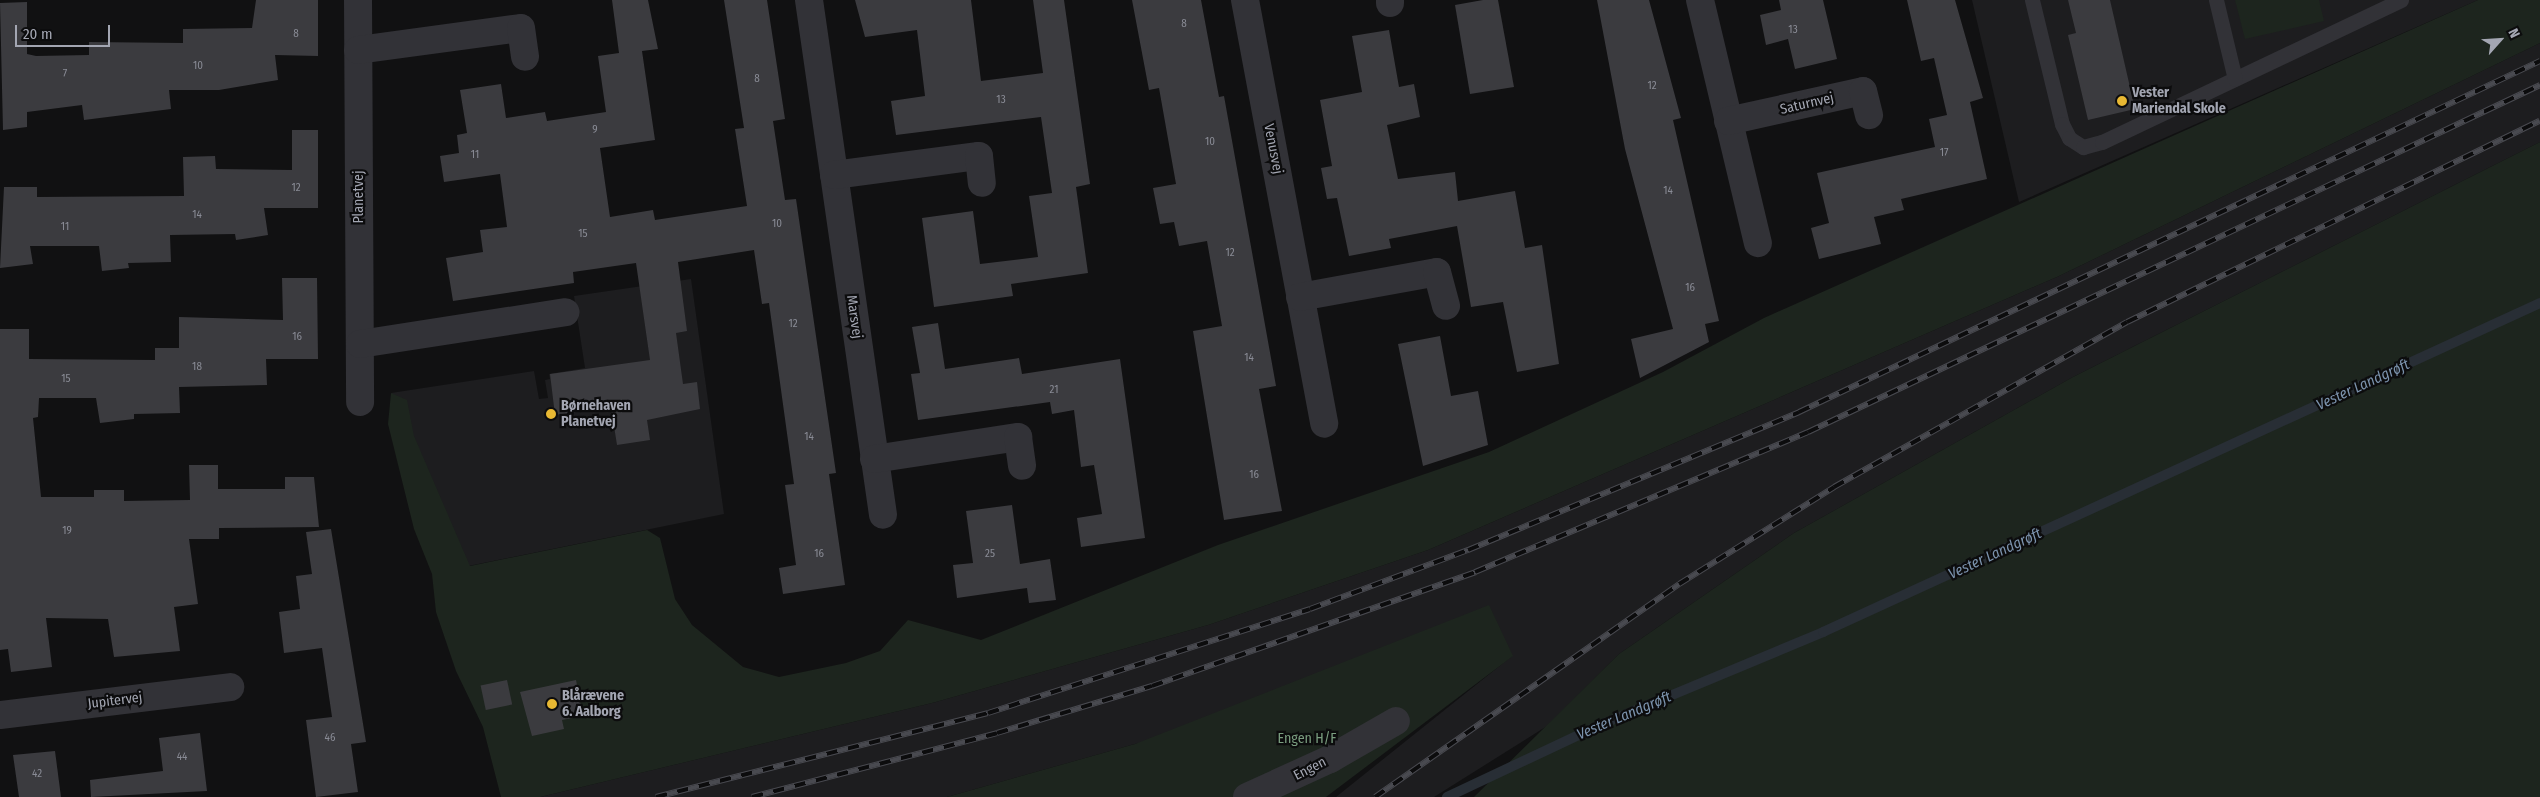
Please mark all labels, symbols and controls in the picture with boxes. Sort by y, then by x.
scale bar [18,15,112,47]
north arrow [2475,15,2525,65]
house number: 8 [1181,17,1187,31]
house number: 13 [1788,23,1798,37]
text: 20 m [23,25,53,43]
text: N [2504,26,2523,41]
house number: 8 [293,27,299,41]
house number: 10 [193,59,203,73]
house number: 7 [63,67,67,81]
house number: 8 [754,72,760,86]
house number: 12 [1647,79,1657,93]
place label: Vester Mariendal Skole [2132,85,2226,118]
street label: Saturnvej [1779,90,1835,118]
house number: 13 [996,93,1006,107]
marker: Vester Mariendal Skole [2116,95,2128,107]
street label: Venusvej [1260,122,1286,176]
house number: 9 [592,123,598,137]
house number: 10 [1205,135,1215,149]
house number: 17 [1940,146,1948,160]
house number: 11 [471,148,479,162]
street label: Planetvej [351,170,367,224]
house number: 12 [291,181,301,195]
house number: 14 [1663,184,1673,198]
house number: 14 [192,208,202,222]
house number: 10 [772,217,782,231]
house number: 11 [61,220,69,234]
house number: 15 [578,227,588,241]
house number: 12 [1225,246,1235,260]
house number: 16 [1685,281,1695,295]
street label: Marsvej [843,294,865,340]
house number: 12 [788,317,798,331]
house number: 16 [292,330,302,344]
house number: 14 [1244,351,1254,365]
water label: Vester Landgrøft [2314,356,2412,414]
house number: 18 [192,360,202,374]
house number: 15 [61,372,71,386]
house number: 21 [1050,383,1058,397]
place label: Børnehaven Planetvej [561,398,631,431]
marker: Børnehaven Planetvej [545,408,557,420]
house number: 14 [804,430,814,444]
house number: 16 [1249,468,1259,482]
house number: 19 [62,524,72,538]
water label: Vester Landgrøft [1946,525,2044,583]
house number: 16 [814,547,824,561]
house number: 25 [985,547,995,561]
place label: Blårævene 6. Aalborg [562,688,624,720]
water label: Vester Landgrøft [1574,688,1674,744]
street label: Jupitervej [87,689,143,713]
marker: Blårævene 6. Aalborg [546,698,558,710]
house number: 46 [325,731,335,745]
park label: Engen H/F [1278,731,1336,747]
house number: 44 [177,750,187,764]
street label: Engen [1291,754,1329,784]
house number: 42 [32,767,42,781]

